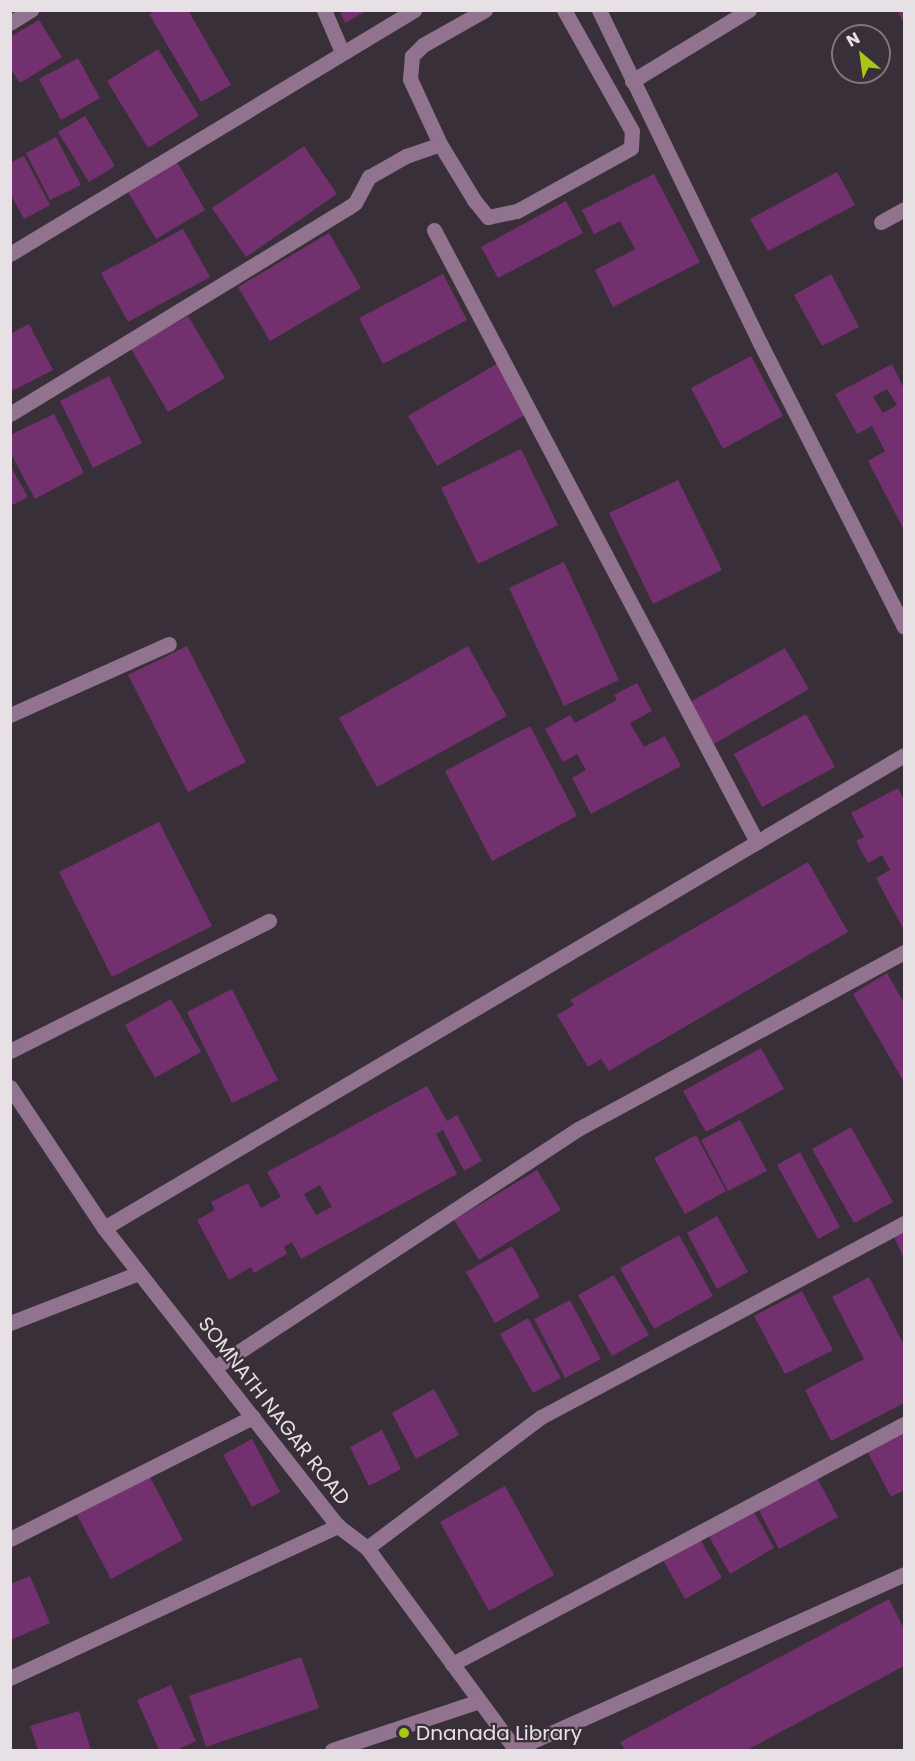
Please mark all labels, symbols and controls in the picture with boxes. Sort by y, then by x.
north arrow [831,24,891,84]
text: N [842,27,864,53]
street label: SOMNATH NAGAR ROAD [193,1312,355,1510]
place label: Dnanada Library [416,1721,582,1745]
marker: Dnanada Library [397,1726,411,1740]

